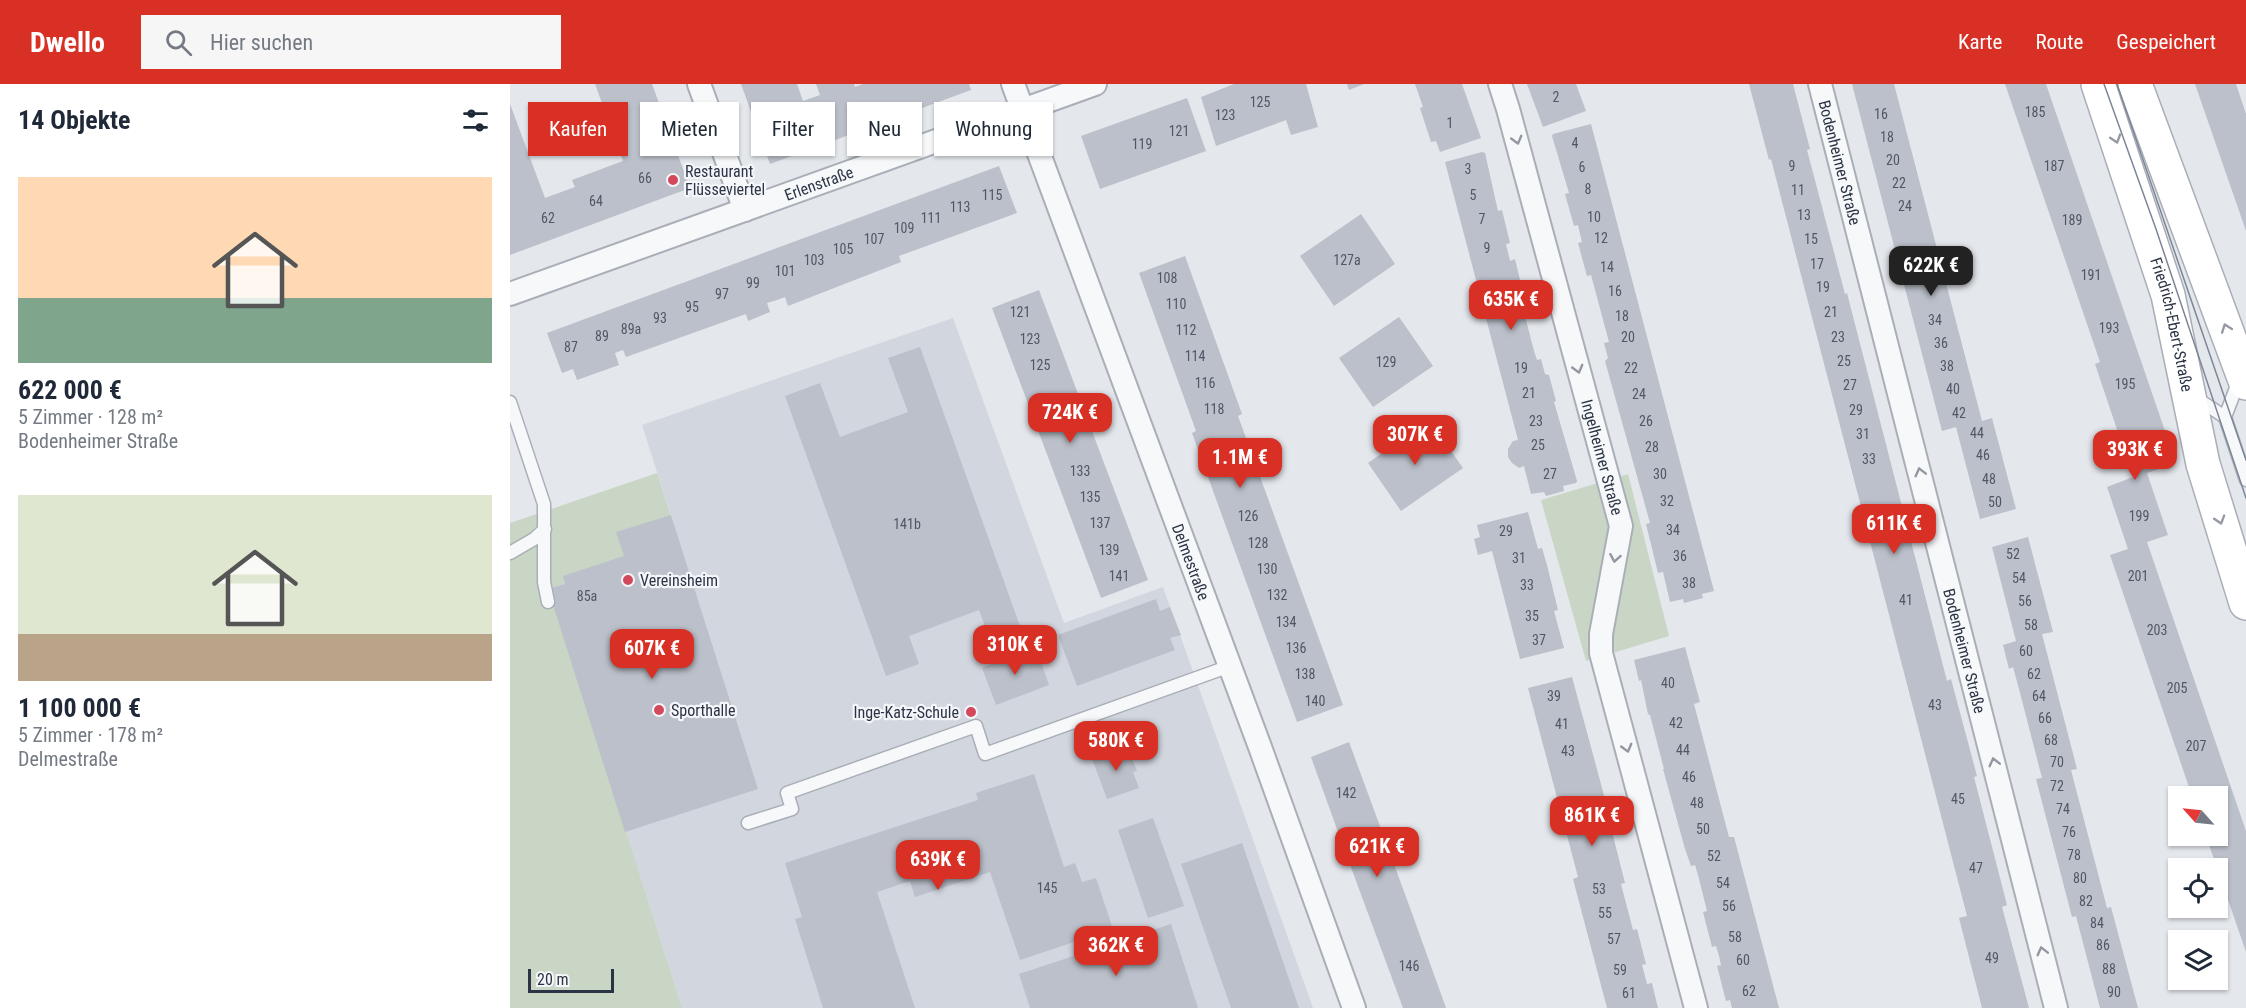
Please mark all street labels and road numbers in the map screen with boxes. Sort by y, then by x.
street label: Bodenheimer Straße [1815,98,1865,227]
street label: Erlenstraße [782,162,856,204]
street label: Friedrich-Ebert-Straße [2147,255,2197,393]
street label: Ingelheimer Straße [1578,397,1627,517]
street label: Delmestraße [1168,521,1214,603]
street label: Bodenheimer Straße [1940,586,1990,715]

